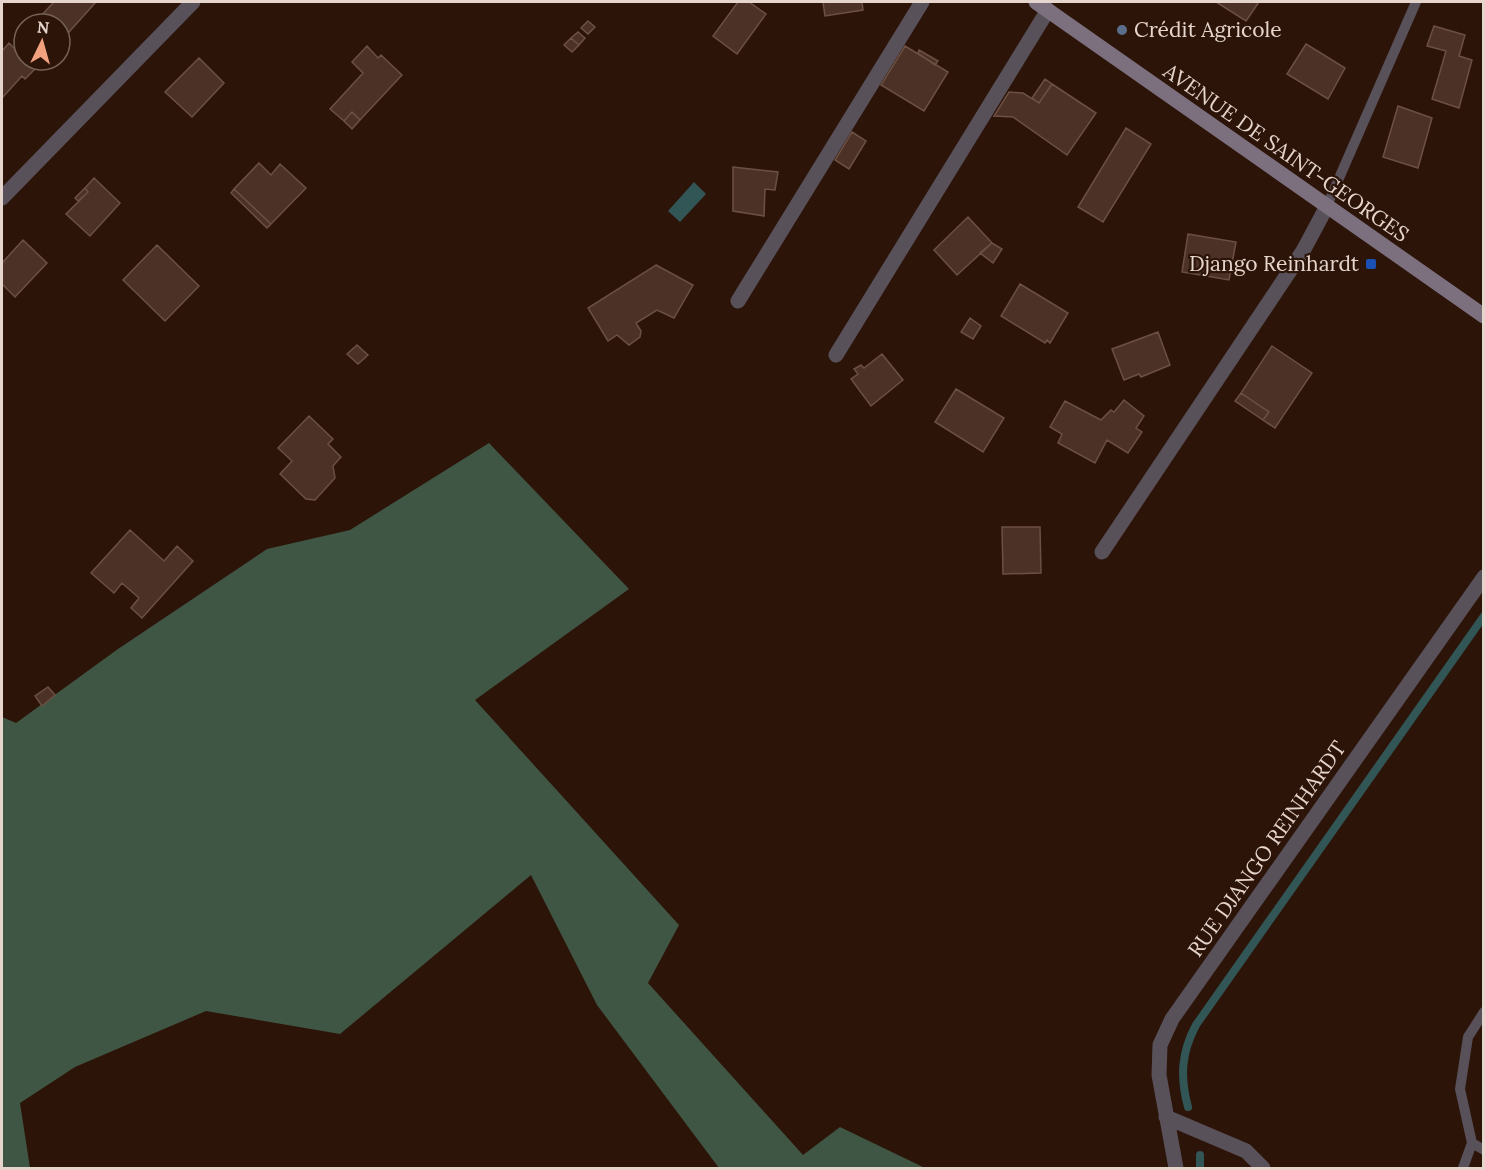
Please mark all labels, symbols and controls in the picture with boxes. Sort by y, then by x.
north arrow [12,12,72,72]
place label: Crédit Agricole [1134,16,1282,43]
text: N [36,17,50,38]
marker: Crédit Agricole [1115,23,1129,37]
street label: AVENUE DE SAINT-GEORGES [1157,57,1414,248]
place label: Django Reinhardt [1189,250,1360,277]
marker: Django Reinhardt [1364,257,1378,271]
street label: RUE DJANGO REINHARDT [1182,735,1352,962]

